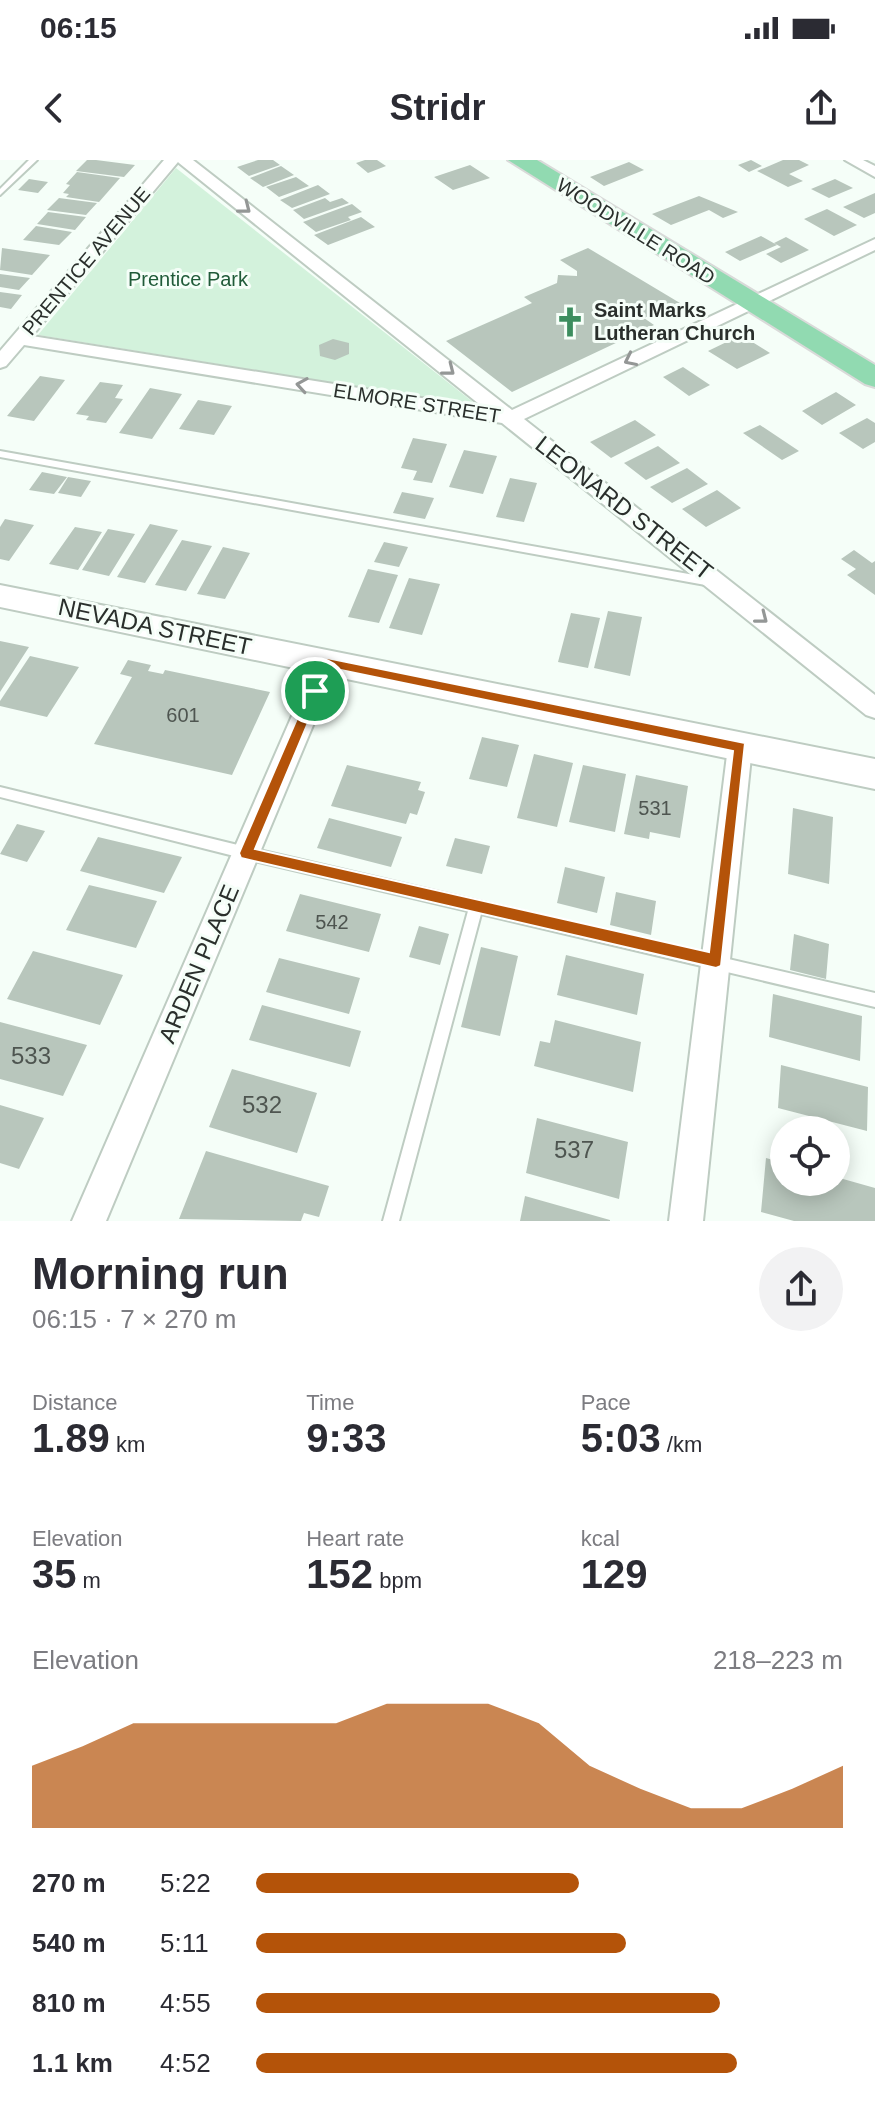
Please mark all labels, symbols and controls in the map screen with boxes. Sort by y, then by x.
text: 06:15 [40,11,117,44]
icon: back [32,86,76,130]
icon: share [799,86,843,130]
text: Stridr [389,87,486,128]
street label: WOODVILLE ROAD [553,173,719,289]
street label: PRENTICE AVENUE [18,183,154,339]
one-way arrow [236,199,251,213]
park label: Prentice Park [128,268,249,290]
place label: Saint Marks Lutheran Church [594,299,755,344]
church icon: Saint Marks Lutheran Church [553,305,587,339]
one-way arrow [624,350,639,366]
one-way arrow [440,360,455,374]
one-way arrow [295,377,309,394]
street label: ELMORE STREET [332,379,502,427]
street label: LEONARD STREET [530,430,719,585]
street label: NEVADA STREET [56,593,255,660]
one-way arrow [753,609,768,623]
pin [281,657,349,725]
icon: arrive [293,669,337,713]
house number: 601 [166,704,200,726]
house number: 531 [638,797,672,819]
street label: ARDEN PLACE [153,881,244,1047]
house number: 542 [315,911,349,933]
house number: 533 [11,1042,51,1069]
house number: 532 [242,1091,282,1118]
map controls [770,1116,850,1196]
button: locate [770,1116,850,1196]
house number: 537 [554,1136,594,1163]
button: share [759,1247,843,1331]
text: Morning run [32,1249,289,1298]
text: 06:15 · 7 × 270 m [32,1304,237,1334]
text: Distance [32,1390,118,1415]
text: Time [306,1390,354,1415]
text: Pace [581,1390,631,1415]
text: 1.89 [32,1416,110,1460]
text: 9:33 [306,1416,386,1460]
text: 5:03 [581,1416,661,1460]
text: km [110,1432,145,1457]
text: /km [661,1432,702,1457]
text: Elevation [32,1526,123,1551]
text: Heart rate [306,1526,404,1551]
text: kcal [581,1526,620,1551]
text: 35 [32,1552,77,1596]
text: 152 [306,1552,373,1596]
text: 129 [581,1552,647,1596]
text: m [77,1568,101,1593]
text: bpm [373,1568,422,1593]
text: Elevation [32,1645,139,1675]
text: 218–223 m [713,1645,843,1675]
text: 270 m [32,1868,106,1898]
text: 5:22 [160,1868,211,1898]
text: 540 m [32,1928,106,1958]
text: 5:11 [160,1928,209,1958]
text: 810 m [32,1988,106,2018]
text: 4:55 [160,1988,211,2018]
text: 1.1 km [32,2048,113,2078]
text: 4:52 [160,2048,211,2078]

